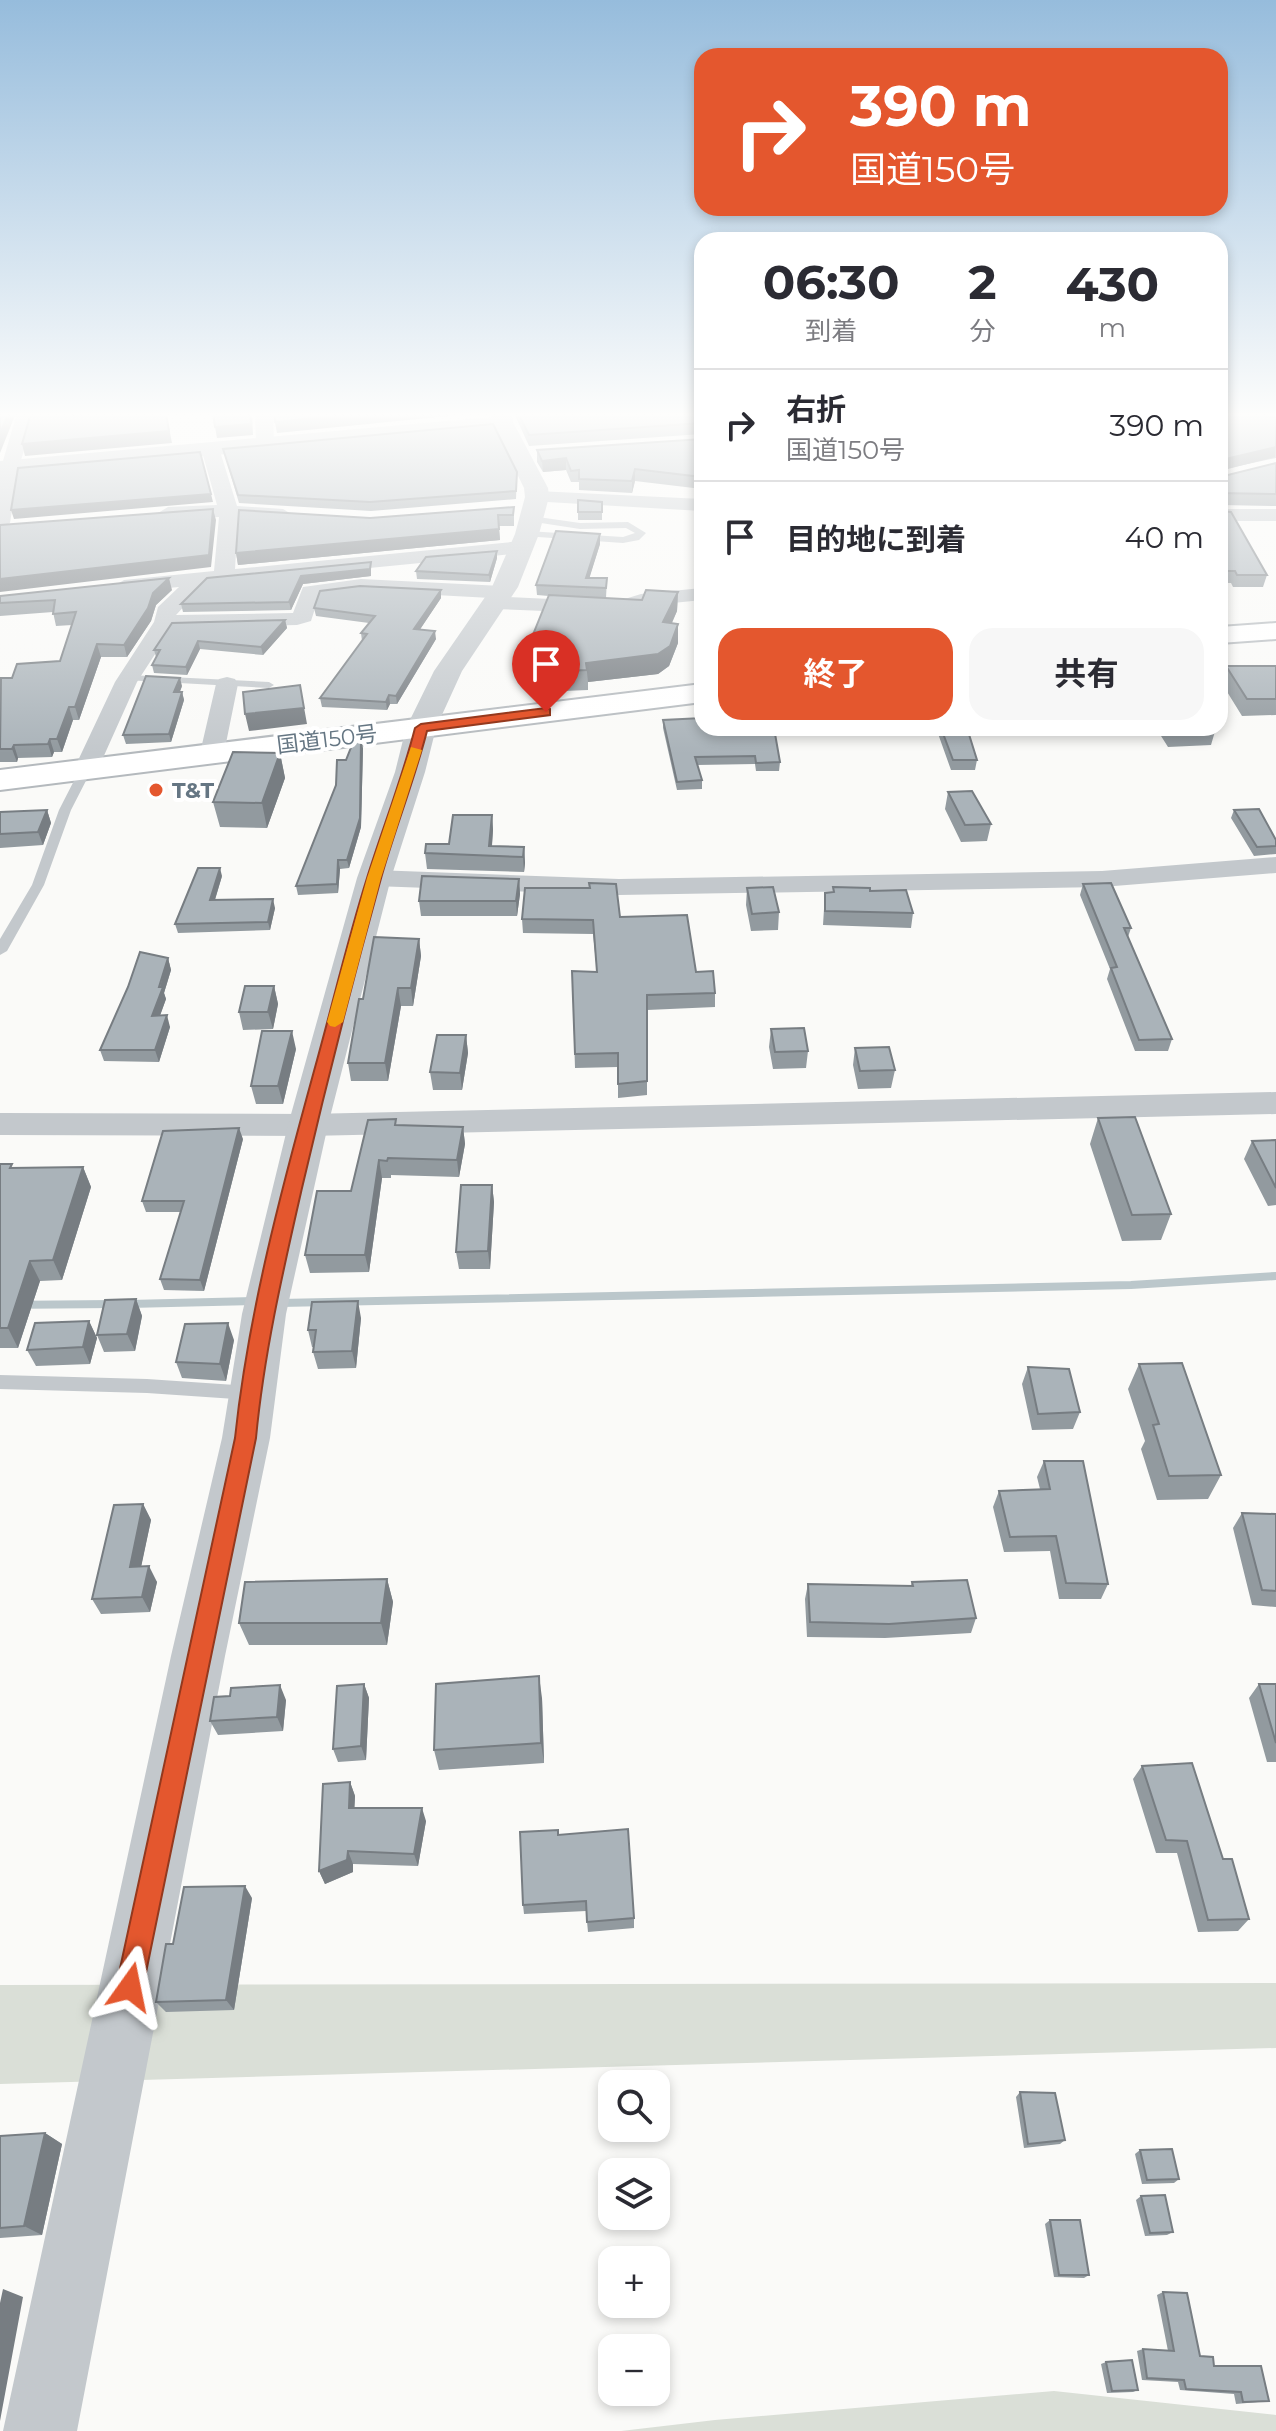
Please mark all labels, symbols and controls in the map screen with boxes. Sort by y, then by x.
text: 390 m [850,72,1031,140]
icon: right [718,80,822,184]
text: 国道150号 [850,147,1015,191]
text: 06:30 [763,253,900,311]
text: 2 [968,253,997,311]
text: 430 [1065,255,1159,313]
text: m [1099,312,1126,344]
text: 到着 [805,315,857,347]
text: 分 [969,315,996,347]
text: 右折 [786,391,846,428]
icon: right [718,403,762,447]
text: 390 m [1109,407,1204,444]
text: 国道150号 [786,434,905,466]
icon: arrive [718,515,762,559]
text: 40 m [1125,519,1204,556]
text: 目的地に到着 [786,521,966,558]
button: 終了 [718,628,953,720]
button: 共有 [969,628,1204,720]
pin [512,630,580,712]
icon: arrive [524,642,568,686]
street label: 国道150号 [275,720,379,759]
place label: T&T [172,777,215,804]
marker: T&T [147,781,165,799]
position arrow [88,1945,172,2029]
map controls [598,2070,670,2406]
button: search [598,2070,670,2142]
button: layers [598,2158,670,2230]
button: + [598,2246,670,2318]
button: − [598,2334,670,2406]

